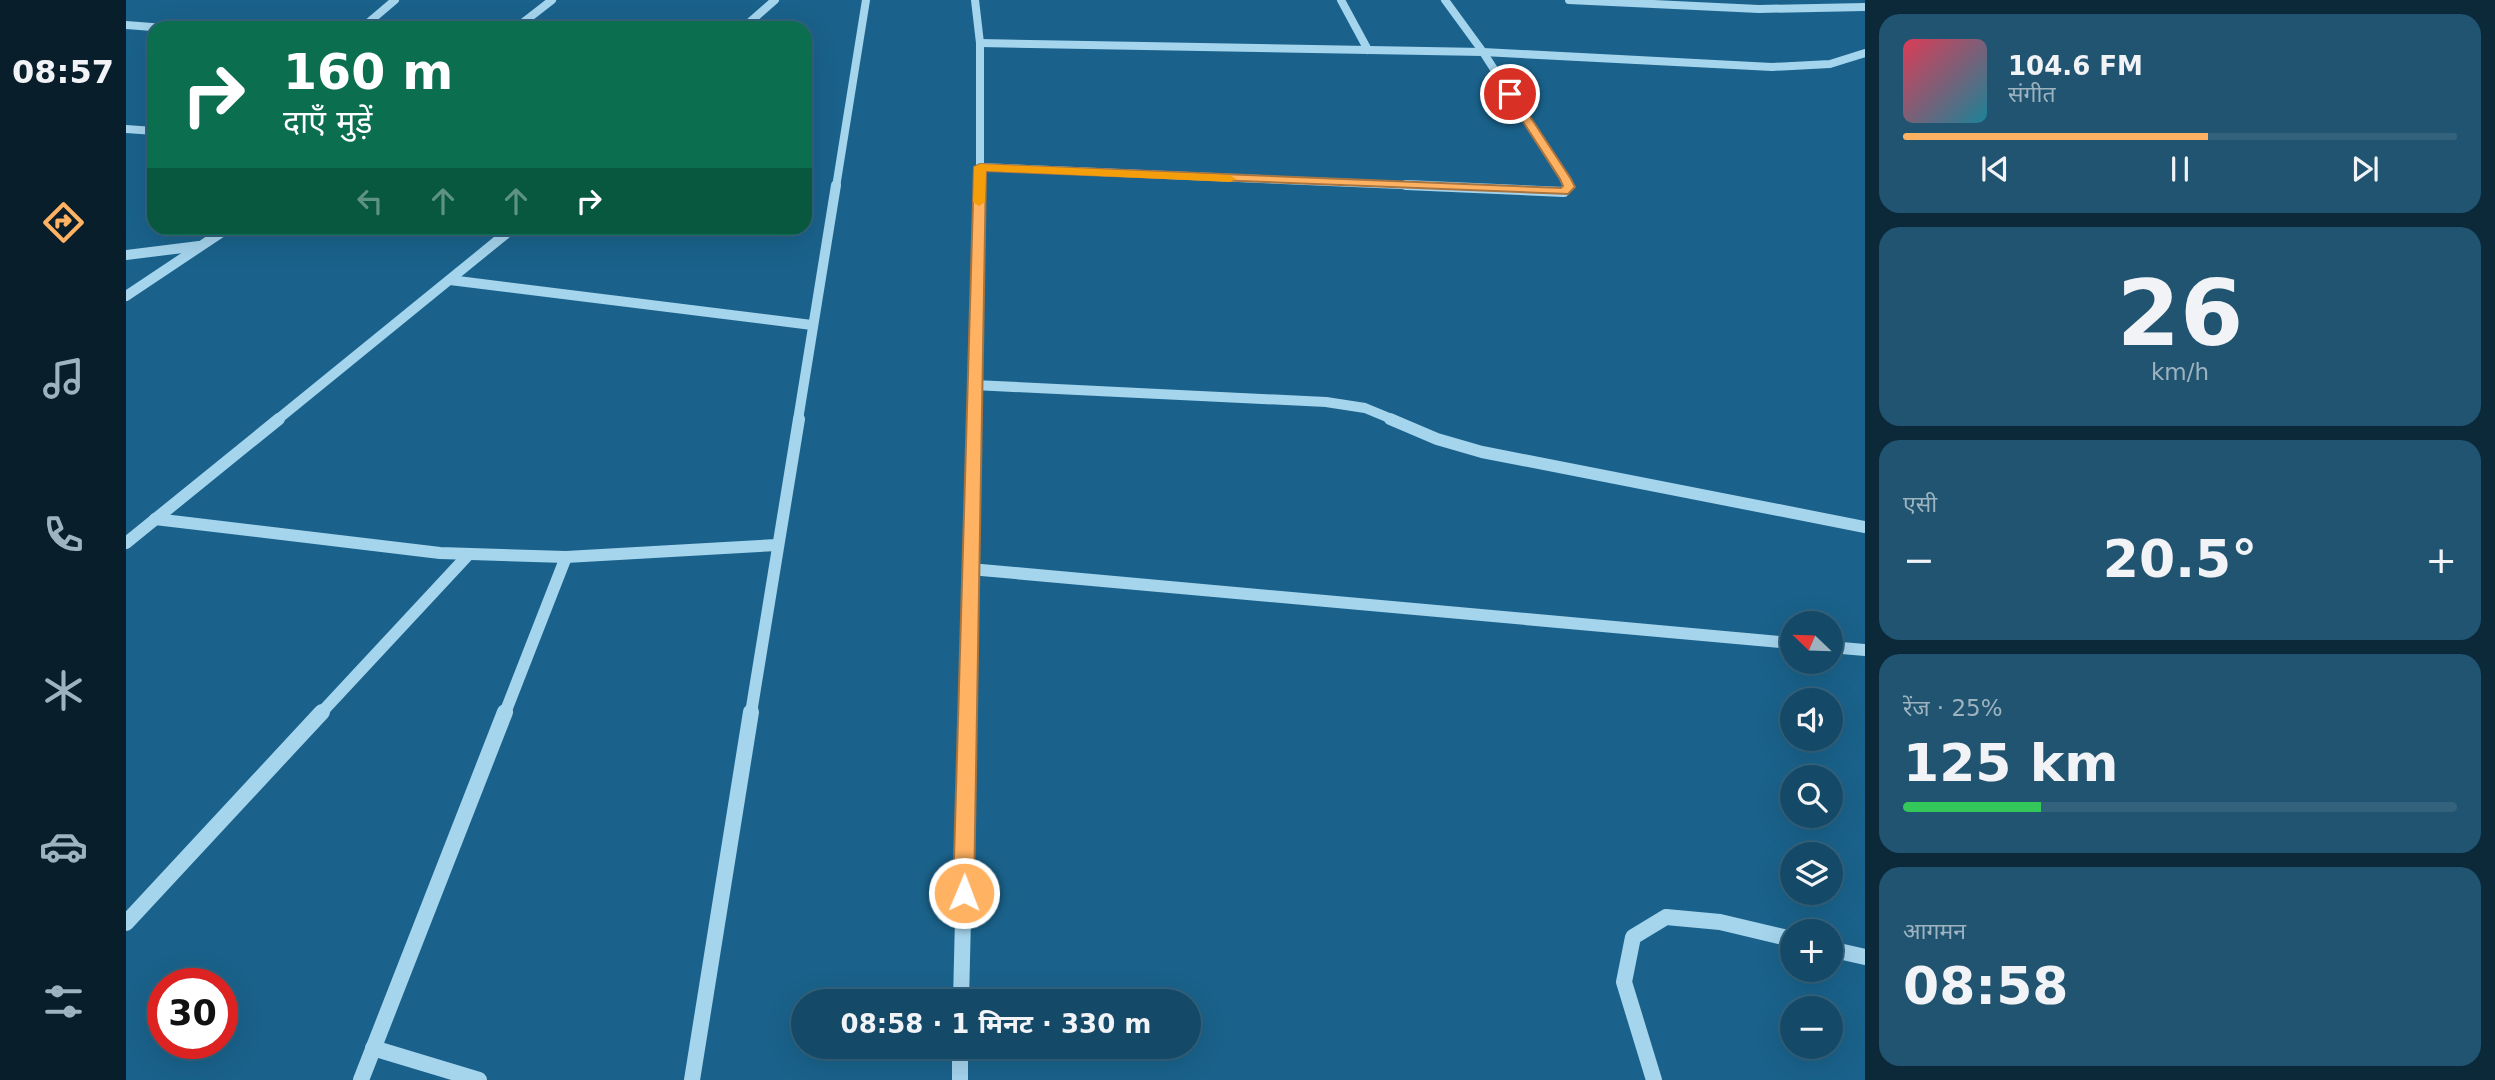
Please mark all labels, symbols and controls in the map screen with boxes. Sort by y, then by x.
text: 160 m [283,44,453,101]
icon: right [168,49,259,140]
text: 104.6 FM [2008,51,2143,81]
text: 08:57 [12,53,114,91]
pin [1480,64,1540,124]
icon: arrive [1491,75,1529,113]
text: संगीत [2008,81,2056,107]
text: दाएँ मुड़ें [283,103,372,141]
icon: previous [1976,150,2014,188]
icon: pause [2161,150,2199,188]
icon: next [2346,150,2384,188]
icon: left [351,182,389,220]
icon: ahead [424,182,462,220]
icon: ahead [497,182,535,220]
icon: right [570,182,608,220]
icon: directions [39,198,88,247]
text: 26 [2117,261,2243,366]
icon: music [39,354,88,403]
text: km/h [2151,359,2209,385]
text: एसी [1903,491,1937,517]
icon: phone [39,510,88,559]
text: 20.5° [2103,529,2257,589]
text: − [1903,538,1935,582]
text: + [2425,538,2457,582]
north arrow [1780,611,1843,674]
map controls [1780,611,1843,1059]
icon: climate [39,666,88,715]
button: sound [1780,688,1843,751]
text: रेंज · 25% [1903,695,2003,721]
text: 125 km [1903,733,2118,793]
button: search [1780,765,1843,828]
icon: car [39,822,88,871]
button: layers [1780,842,1843,905]
position arrow [927,856,1001,930]
text: आगमन [1903,918,1966,944]
button: + [1780,919,1843,982]
text: 08:58 [1903,956,2069,1016]
speed limit sign: 30 [147,968,238,1059]
icon: filters [39,977,88,1026]
button: − [1780,996,1843,1059]
text: 08:58 · 1 मिनट · 330 m [841,1009,1151,1039]

